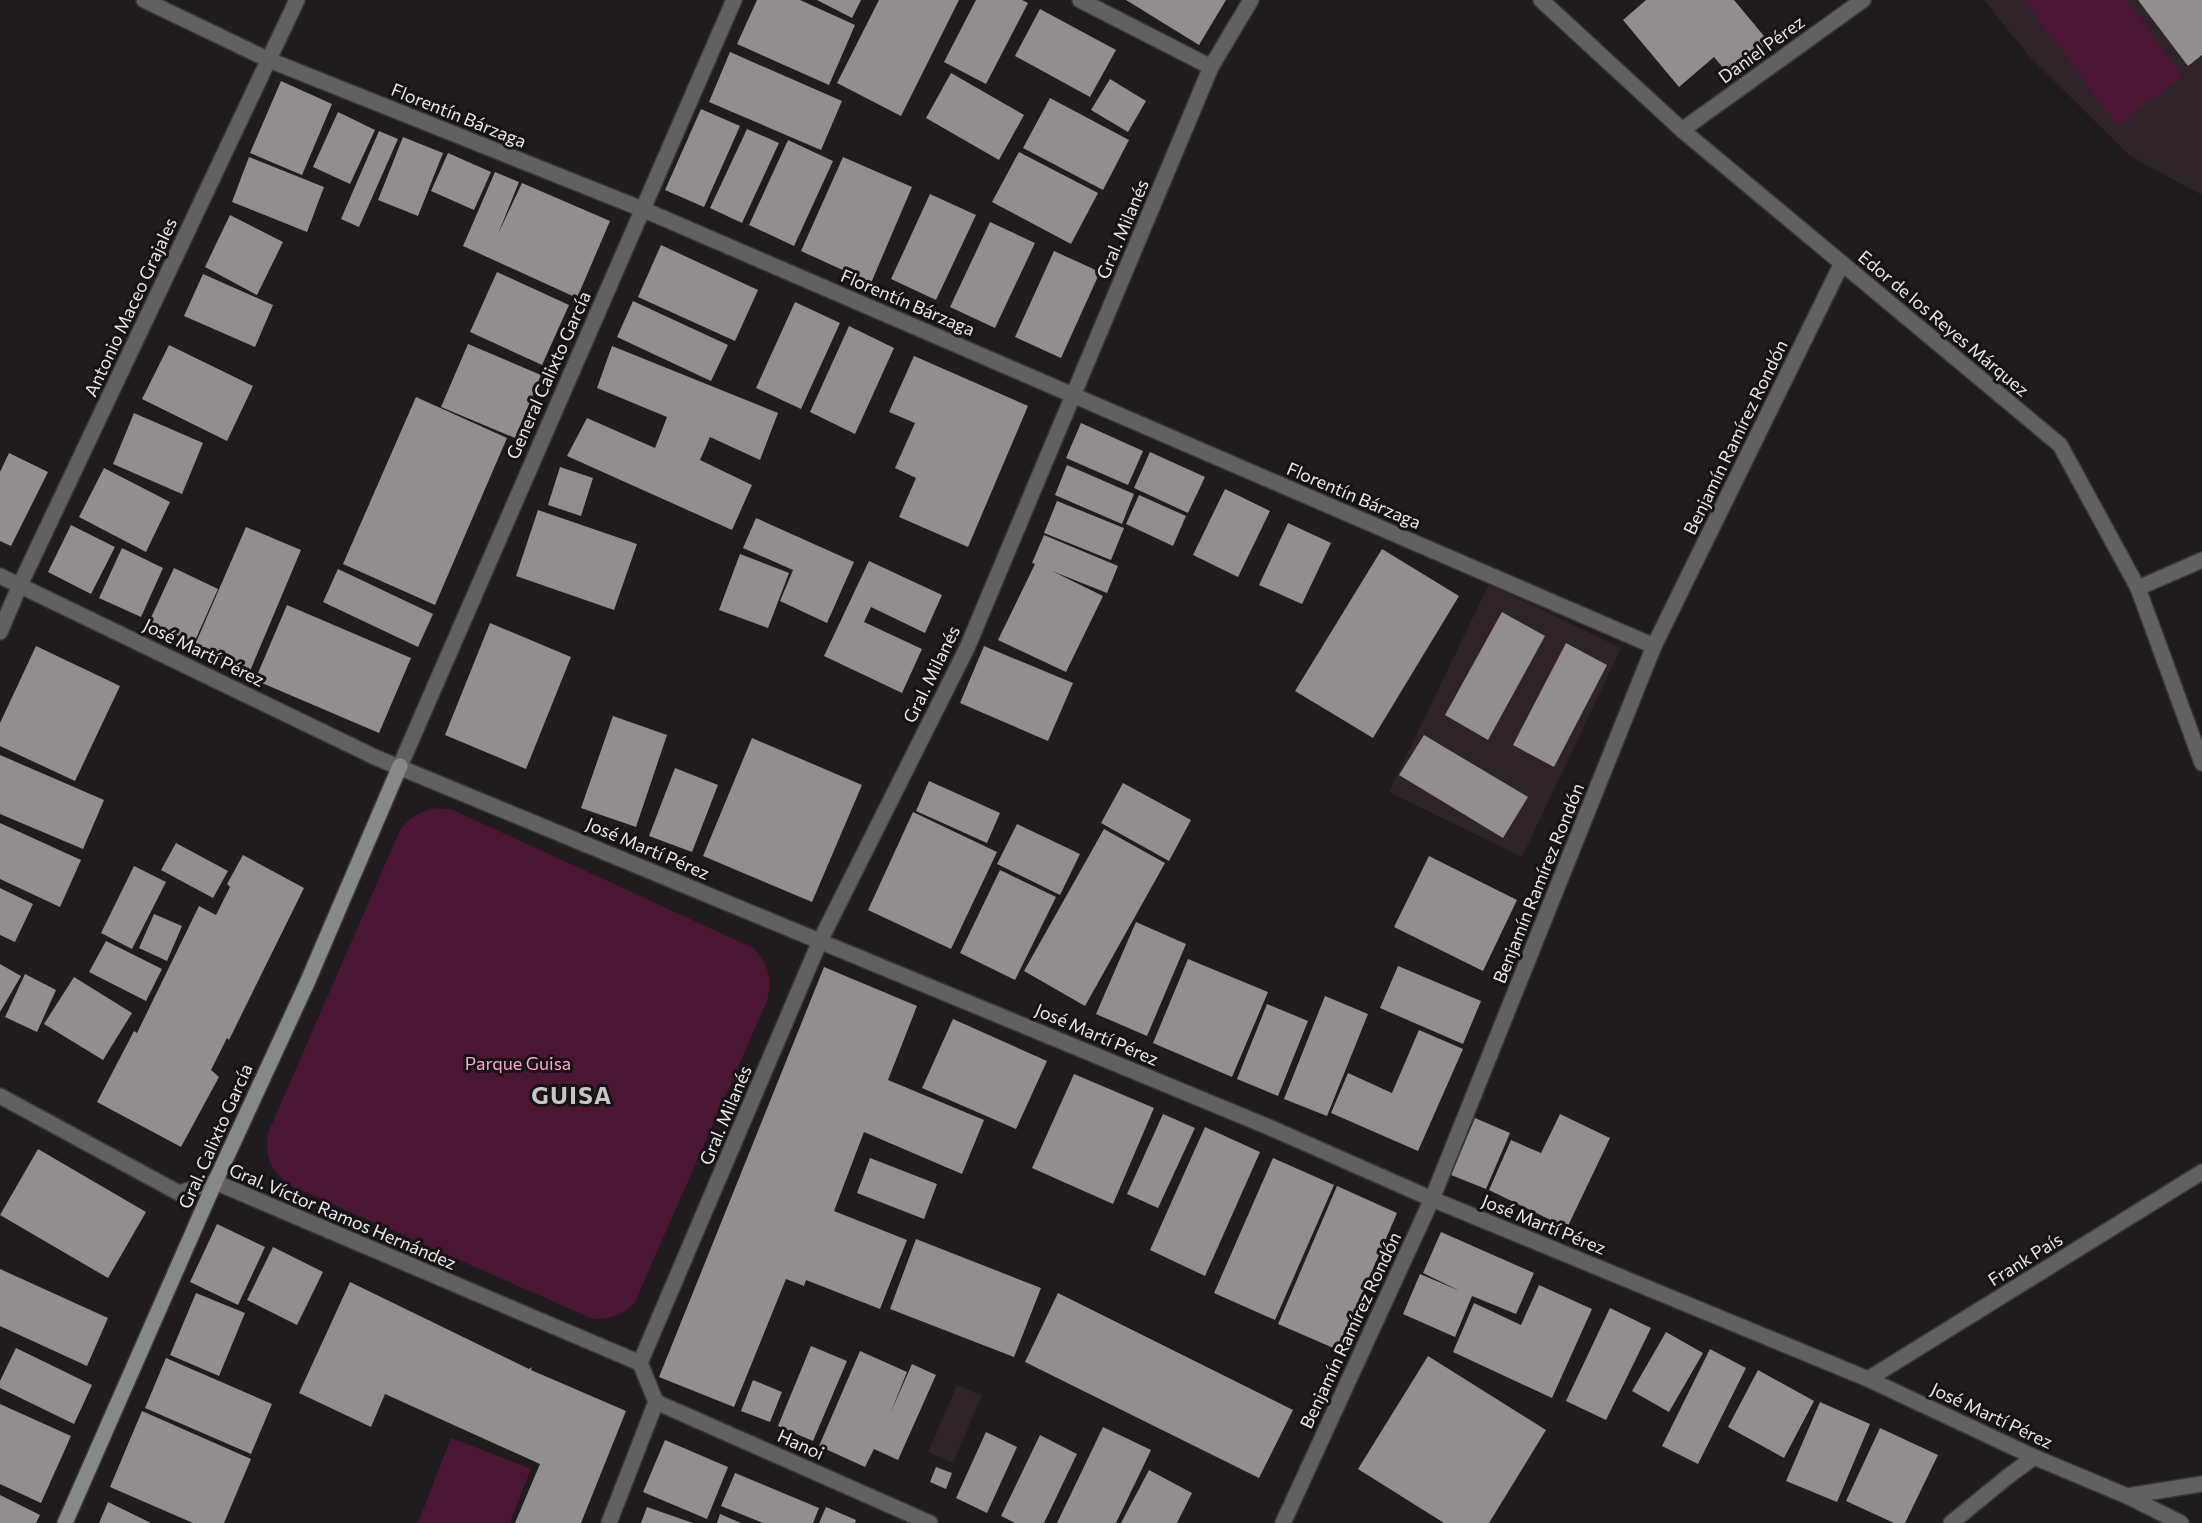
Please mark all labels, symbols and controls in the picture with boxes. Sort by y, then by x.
street label: Daniel Pérez [1714,10,1808,88]
street label: Florentín Bárzaga [388,78,530,152]
street label: Gral. Milanés [1091,176,1153,282]
street label: Antonio Maceo Grajales [79,214,181,400]
street label: Edor de los Reyes Márquez [1854,245,2034,401]
street label: Florentín Bárzaga [838,264,978,340]
street label: General Calixto García [501,288,595,462]
street label: Benjamín Ramírez Rondón [1678,336,1792,538]
street label: Florentín Bárzaga [1284,457,1424,533]
street label: José Martí Pérez [140,613,268,691]
street label: Gral. Milanés [898,622,964,726]
street label: Benjamín Ramírez Rondón [1488,780,1588,986]
street label: José Martí Pérez [583,812,713,884]
street label: José Martí Pérez [1032,998,1162,1070]
park label: Parque Guisa [465,1052,571,1074]
street label: Gral. Calixto García [173,1060,257,1212]
street label: Gral. Milanés [694,1062,756,1168]
district label: GUISA [531,1080,613,1109]
street label: Gral. Víctor Ramos Hernández [226,1158,460,1274]
street label: José Martí Pérez [1479,1189,1609,1259]
street label: Benjamín Ramírez Rondón [1295,1228,1405,1432]
street label: Frank País [1984,1228,2066,1290]
street label: José Martí Pérez [1928,1377,2056,1453]
street label: Hanoi [774,1424,828,1464]

